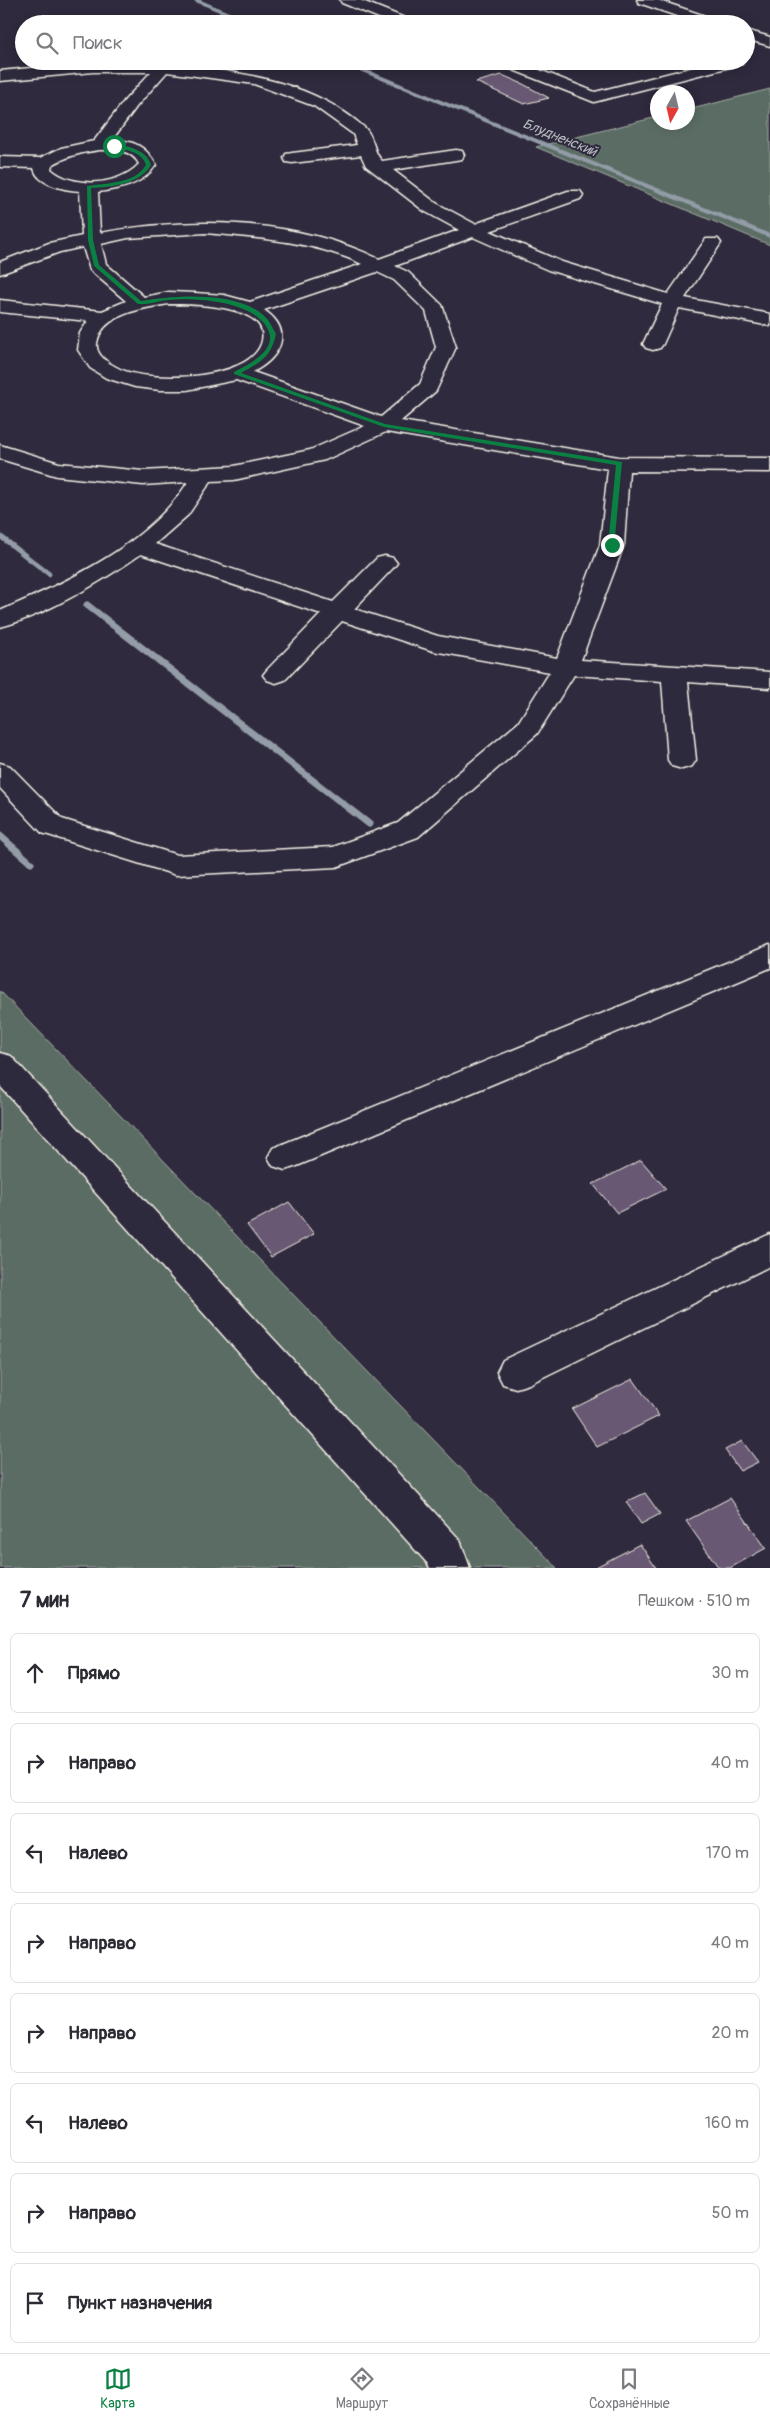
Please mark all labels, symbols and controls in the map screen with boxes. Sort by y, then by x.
search box [15,15,755,70]
icon: search [33,29,61,57]
text: Поиск [73,31,123,55]
north arrow [650,85,695,130]
water label: Блудненский [520,115,600,160]
route start [103,135,126,158]
route end [601,534,624,557]
text: 7 мин [20,1587,69,1614]
text: Пешком · 510 m [638,1591,750,1611]
icon: ahead [21,1659,49,1687]
text: Прямо [68,1661,120,1685]
text: 30 m [711,1663,749,1683]
icon: right [21,1749,49,1777]
text: Направо [68,1751,136,1775]
text: 40 m [711,1753,749,1773]
icon: left [21,1839,49,1867]
text: Налево [68,1841,128,1865]
text: 170 m [706,1843,749,1863]
icon: right [21,1929,49,1957]
text: Направо [68,1931,136,1955]
text: 40 m [711,1933,749,1953]
icon: right [21,2019,49,2047]
text: Направо [68,2021,136,2045]
text: 20 m [711,2023,749,2043]
icon: left [21,2109,49,2137]
text: Налево [68,2111,128,2135]
text: 160 m [705,2113,749,2133]
icon: right [21,2199,49,2227]
text: Направо [68,2201,136,2225]
text: 50 m [712,2203,749,2223]
icon: arrive [21,2289,49,2317]
text: Пункт назначения [68,2291,212,2315]
tab: Карта [100,2365,135,2412]
tab: Маршрут [336,2365,388,2412]
tab: Сохранённые [589,2365,670,2412]

